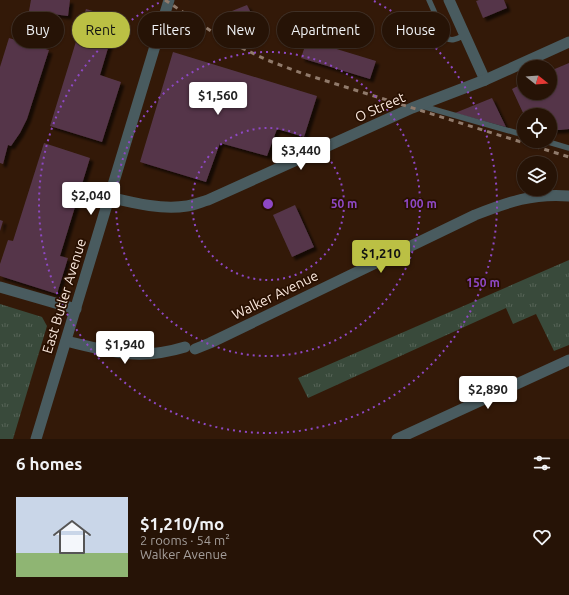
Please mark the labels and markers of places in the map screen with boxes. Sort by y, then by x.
pin: $1,560 [185,82,251,116]
pin: $3,440 [268,137,334,171]
pin: $2,040 [58,182,124,216]
centre of rings [261,197,275,211]
pin: $1,210 [348,240,414,274]
pin: $1,940 [92,331,158,365]
pin: $2,890 [455,376,521,410]

